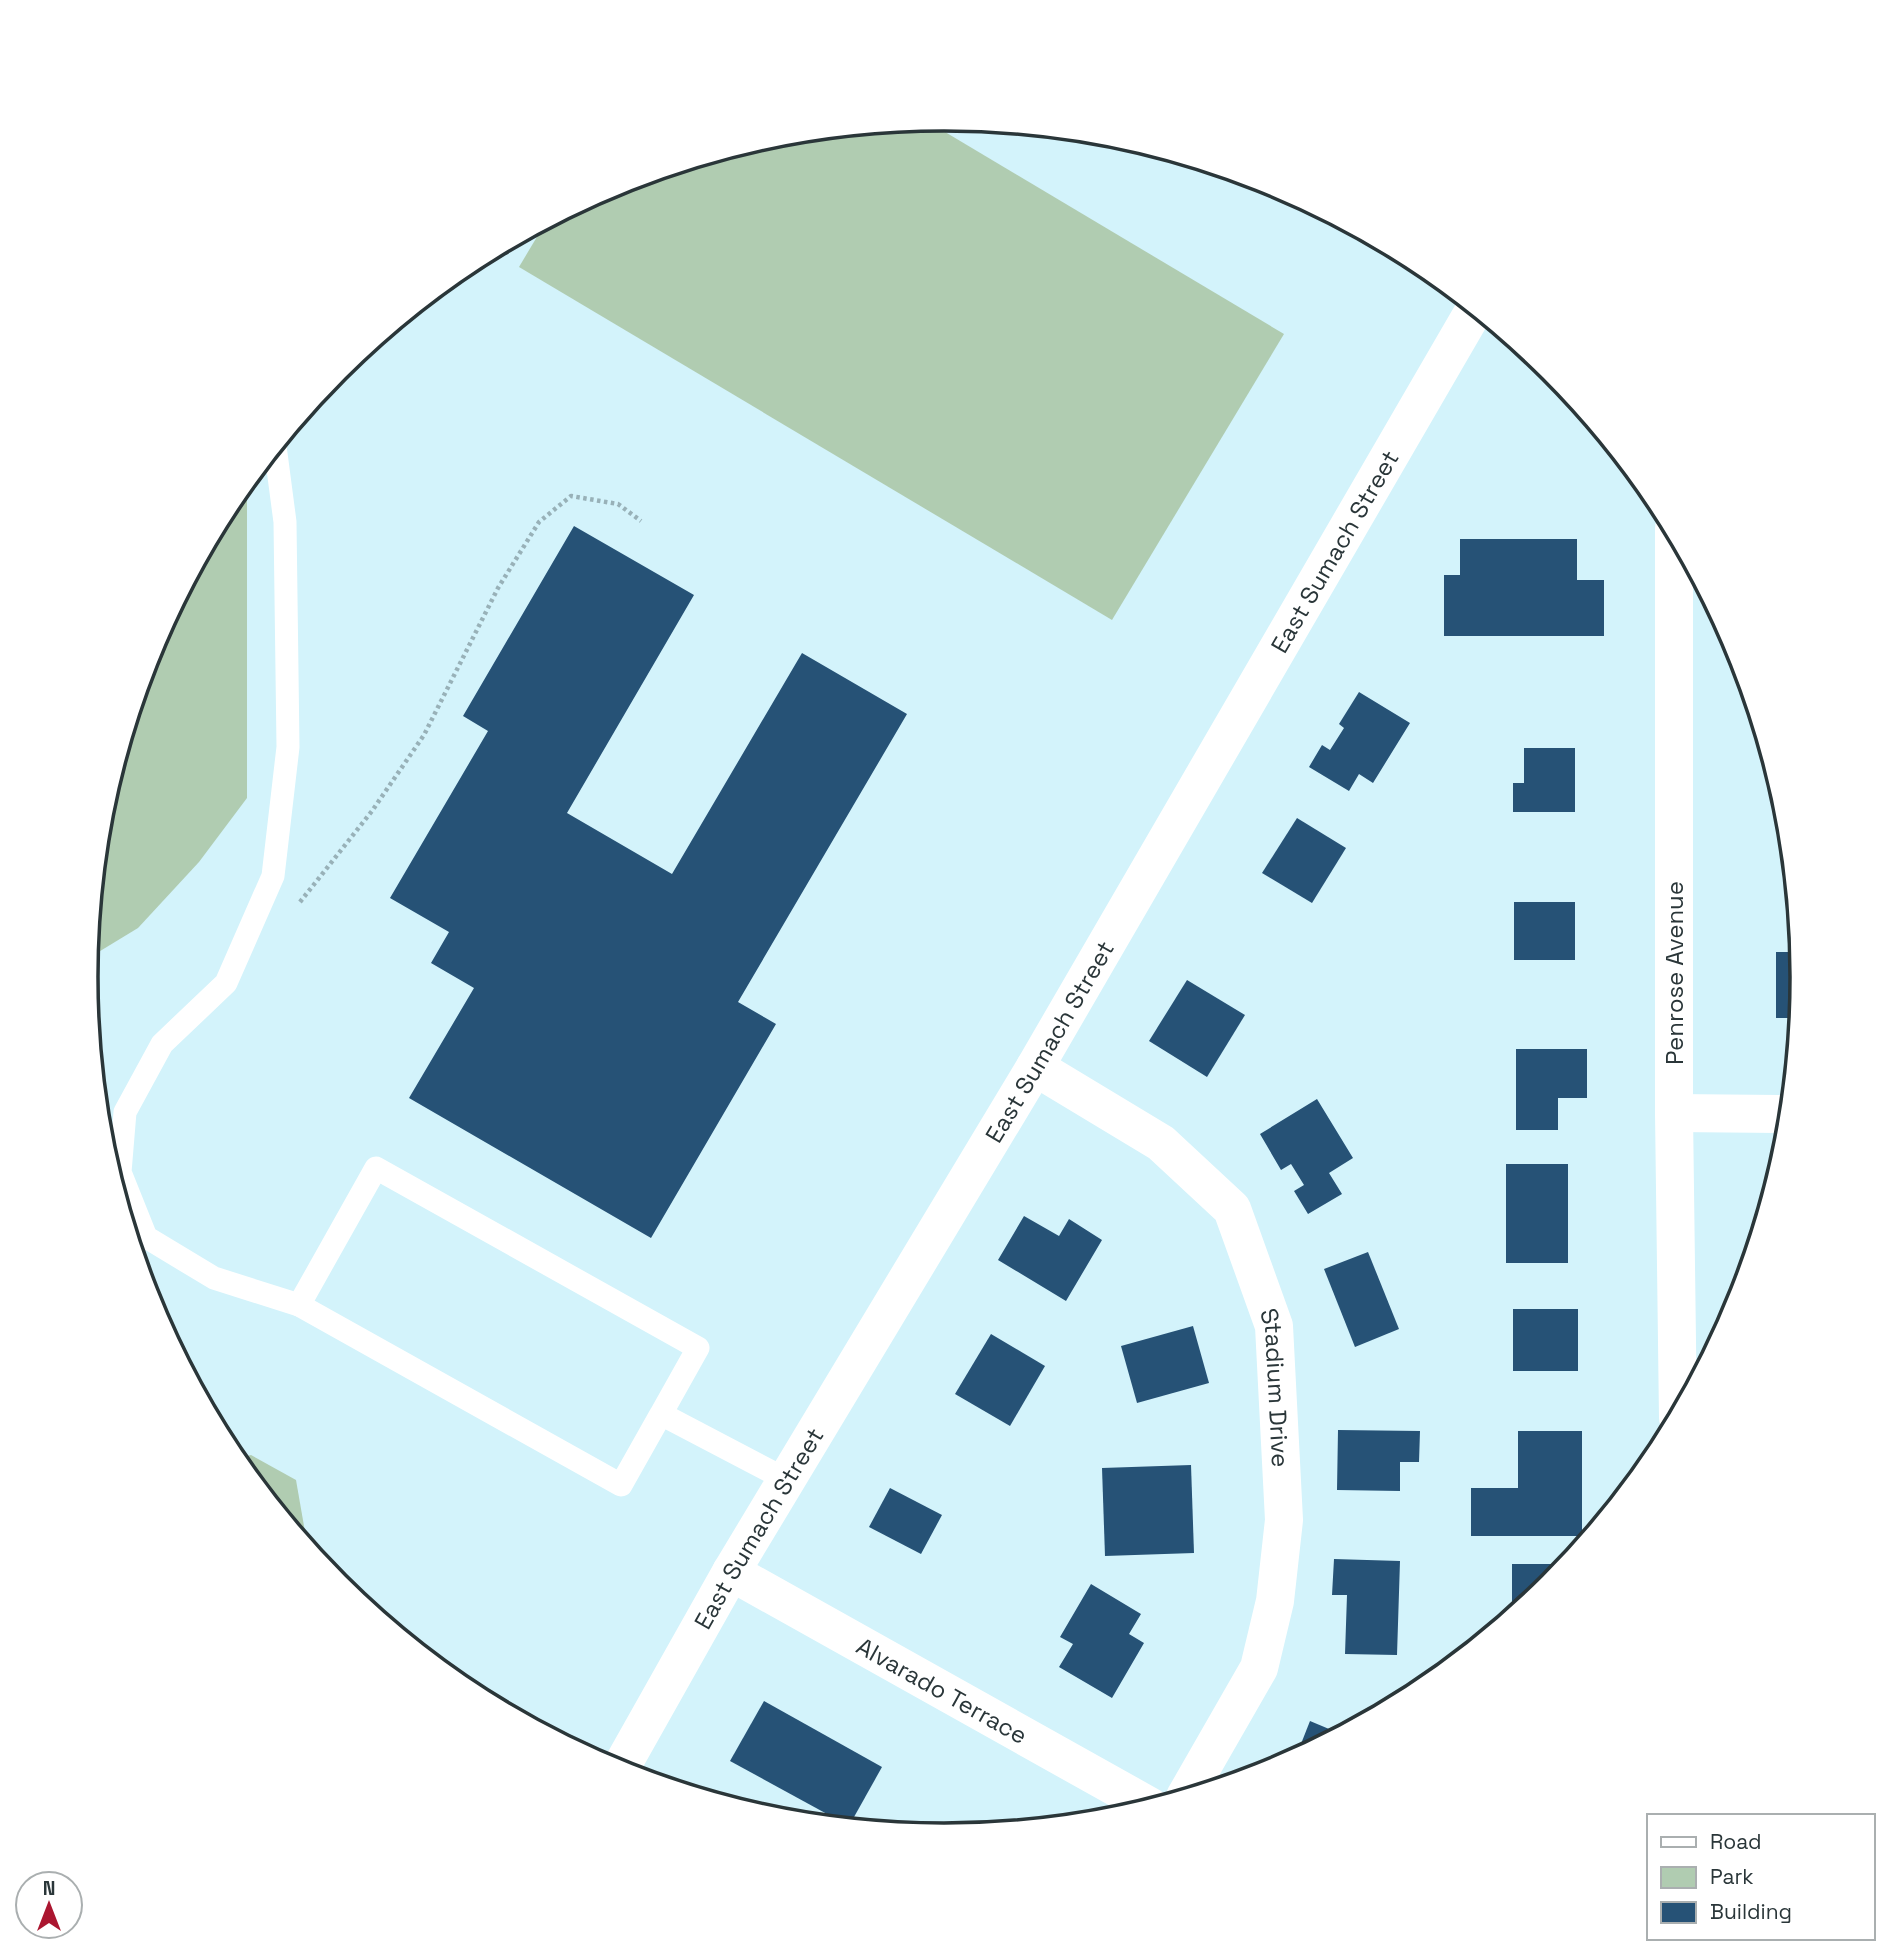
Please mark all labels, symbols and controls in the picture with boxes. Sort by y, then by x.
street label: East Sumach Street [1263,445,1405,658]
street label: Penrose Avenue [1659,881,1690,1065]
street label: East Sumach Street [978,935,1121,1148]
street label: Stadium Drive [1253,1304,1297,1468]
street label: East Sumach Street [687,1422,830,1634]
street label: Alvarado Terrace [851,1630,1033,1750]
legend [1647,1814,1875,1940]
text: Road [1710,1828,1762,1855]
text: Park [1710,1863,1754,1890]
north arrow [14,1870,84,1940]
text: N [43,1876,55,1901]
text: Building [1710,1898,1792,1925]

